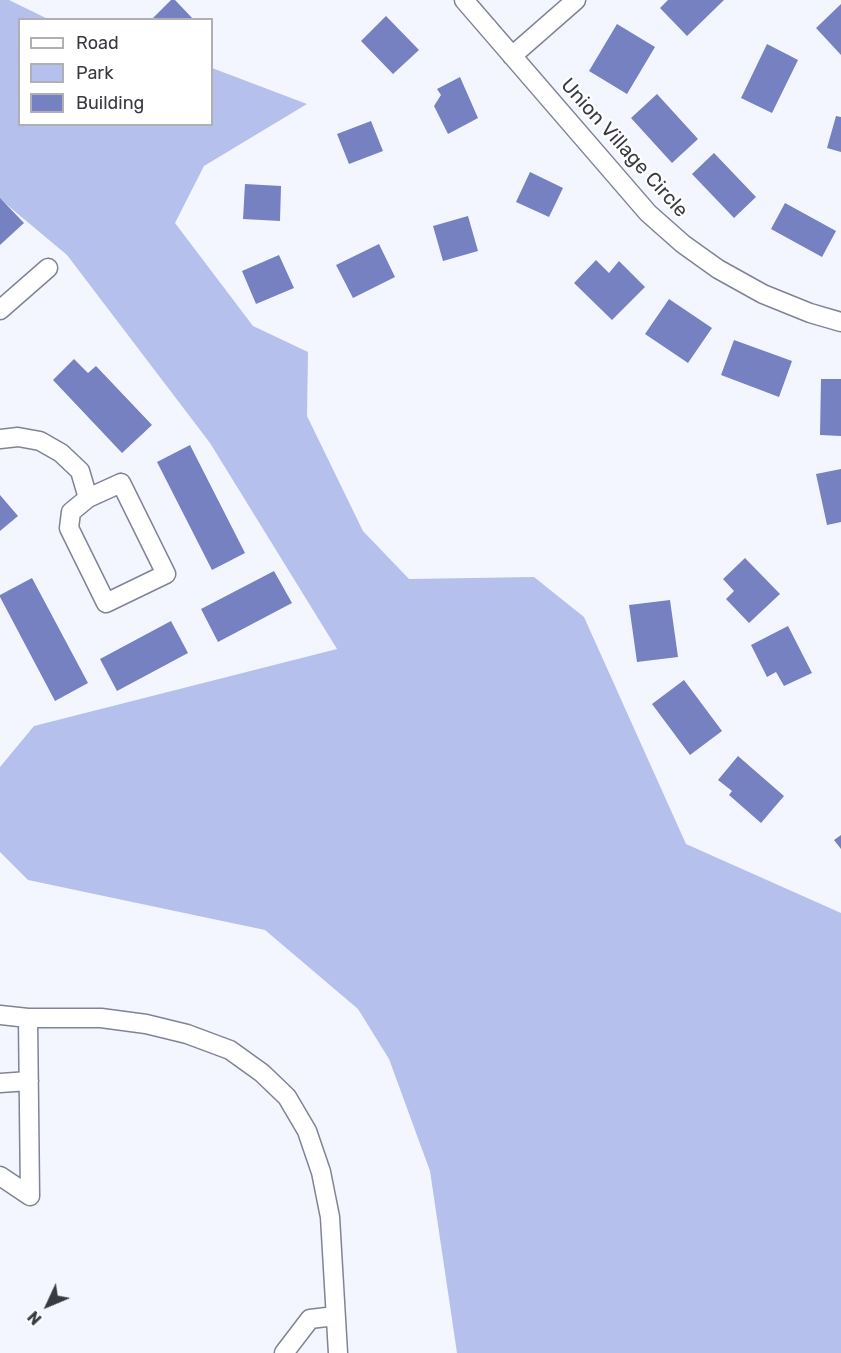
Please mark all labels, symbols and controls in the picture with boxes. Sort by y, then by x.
legend [18,18,213,126]
text: Road [76,32,119,54]
text: Park [76,62,113,84]
street label: Union Village Circle [555,74,693,222]
text: Building [76,92,144,114]
north arrow [18,1275,78,1335]
text: N [24,1307,46,1329]

